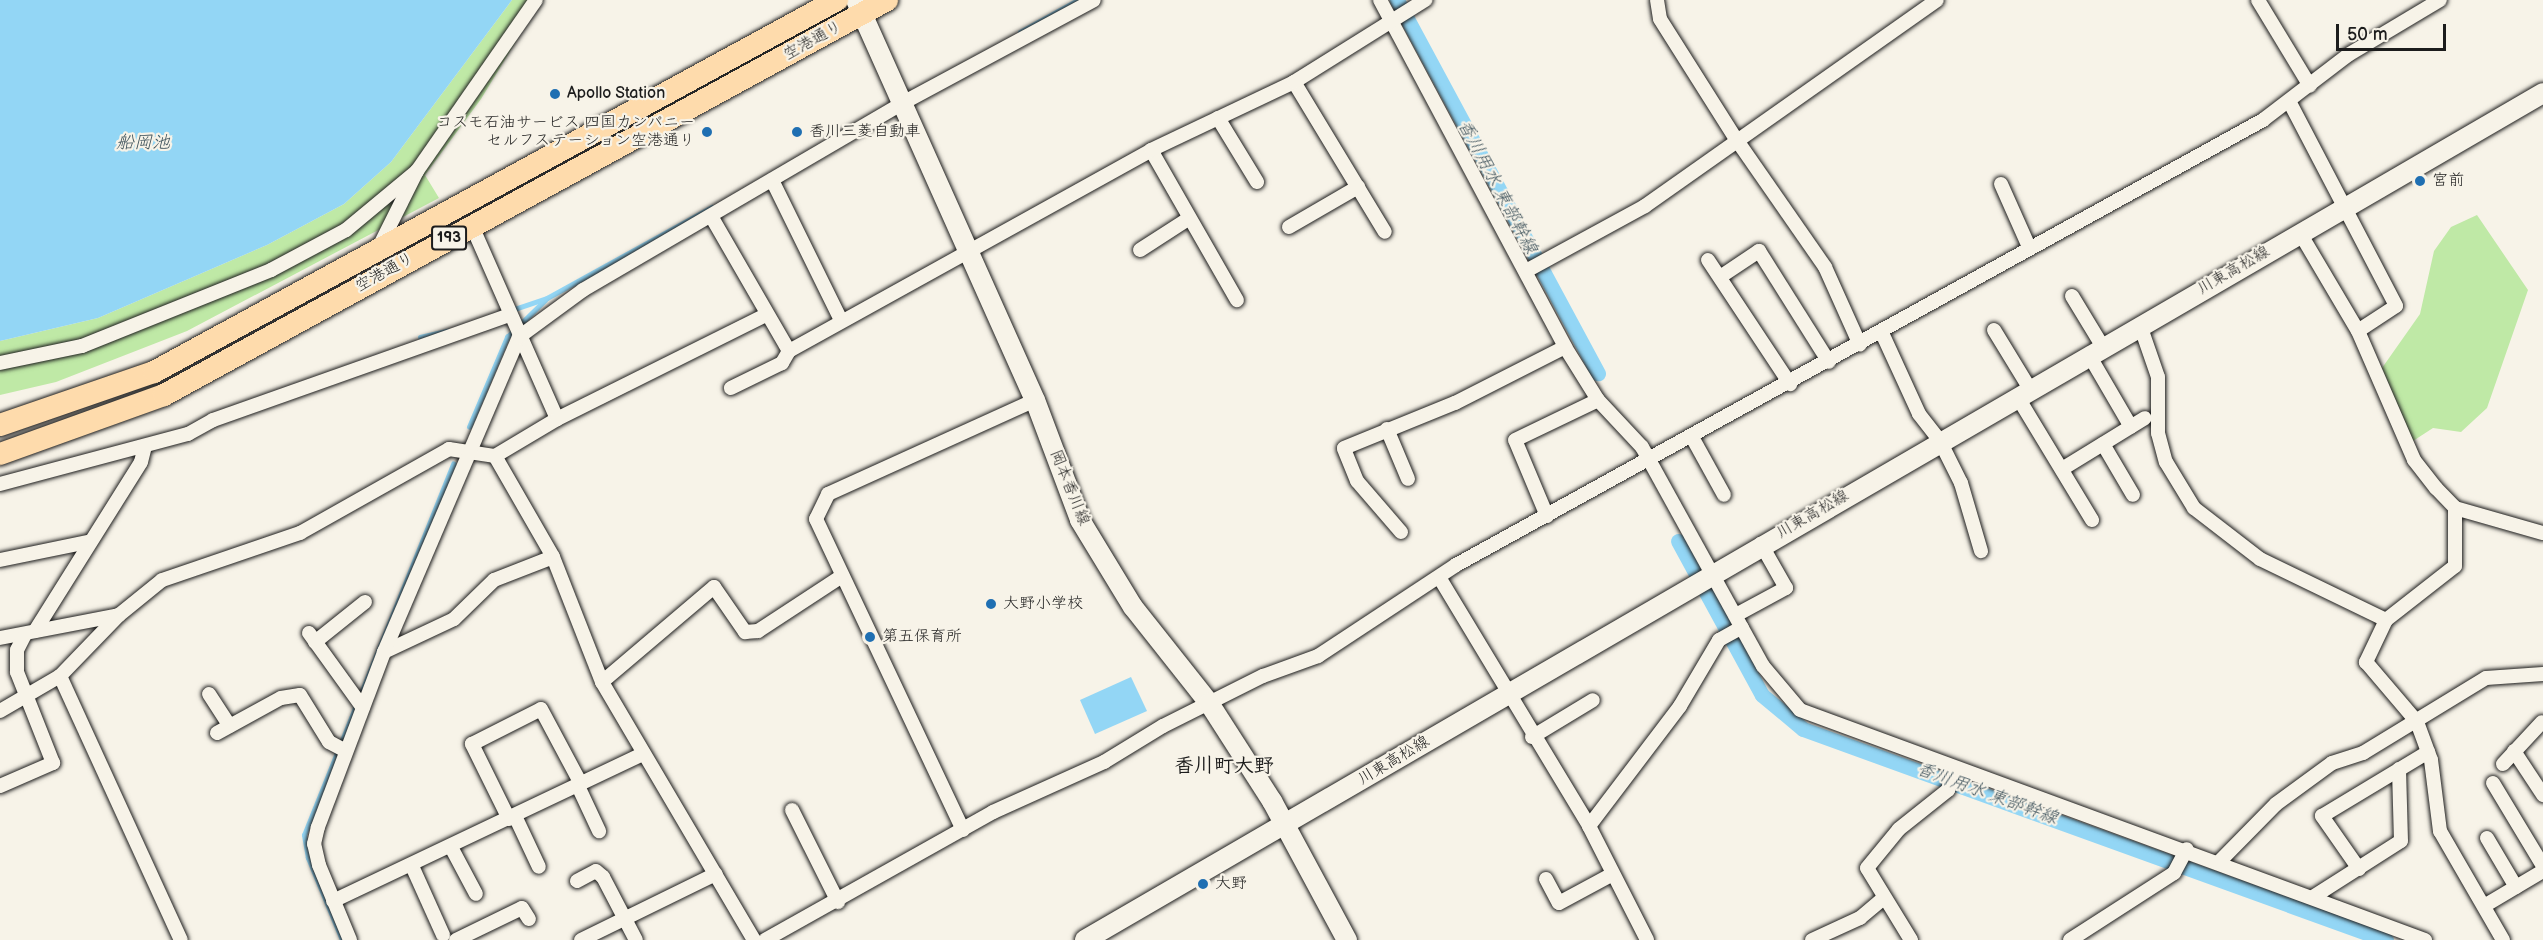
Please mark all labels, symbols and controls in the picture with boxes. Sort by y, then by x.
scale bar [2339,12,2448,50]
street label: 空港通り [780,17,846,65]
text: 50 m [2347,24,2388,45]
place label: Apollo Station [567,84,666,104]
marker: Apollo Station [548,87,562,101]
place label: コスモ石油サービス 四国カンパニー セルフステーション空港通り [435,113,695,151]
water label: 香川用水 東部幹線 [1453,116,1541,258]
place label: 香川三菱自動車 [809,122,921,142]
marker: コスモ石油サービス 四国カンパニー セルフステーション空港通り [700,125,714,139]
marker: 香川三菱自動車 [790,125,804,139]
water label: 船岡池 [116,132,170,154]
place label: 宮前 [2432,171,2464,191]
marker: 宮前 [2413,174,2427,188]
road number: 193 [431,226,467,250]
street label: 川東高松線 [2195,243,2273,299]
street label: 空港通り [352,249,418,297]
street label: 岡本香川線 [1045,447,1093,529]
street label: 川東高松線 [1774,487,1852,543]
place label: 大野小学校 [1003,594,1083,614]
marker: 大野小学校 [984,597,998,611]
place label: 第五保育所 [882,627,962,647]
marker: 第五保育所 [863,630,877,644]
street label: 川東高松線 [1355,732,1433,790]
district label: 香川町大野 [1174,754,1274,778]
water label: 香川用水 東部幹線 [1913,758,2061,830]
place label: 大野 [1215,874,1247,894]
marker: 大野 [1196,877,1210,891]

